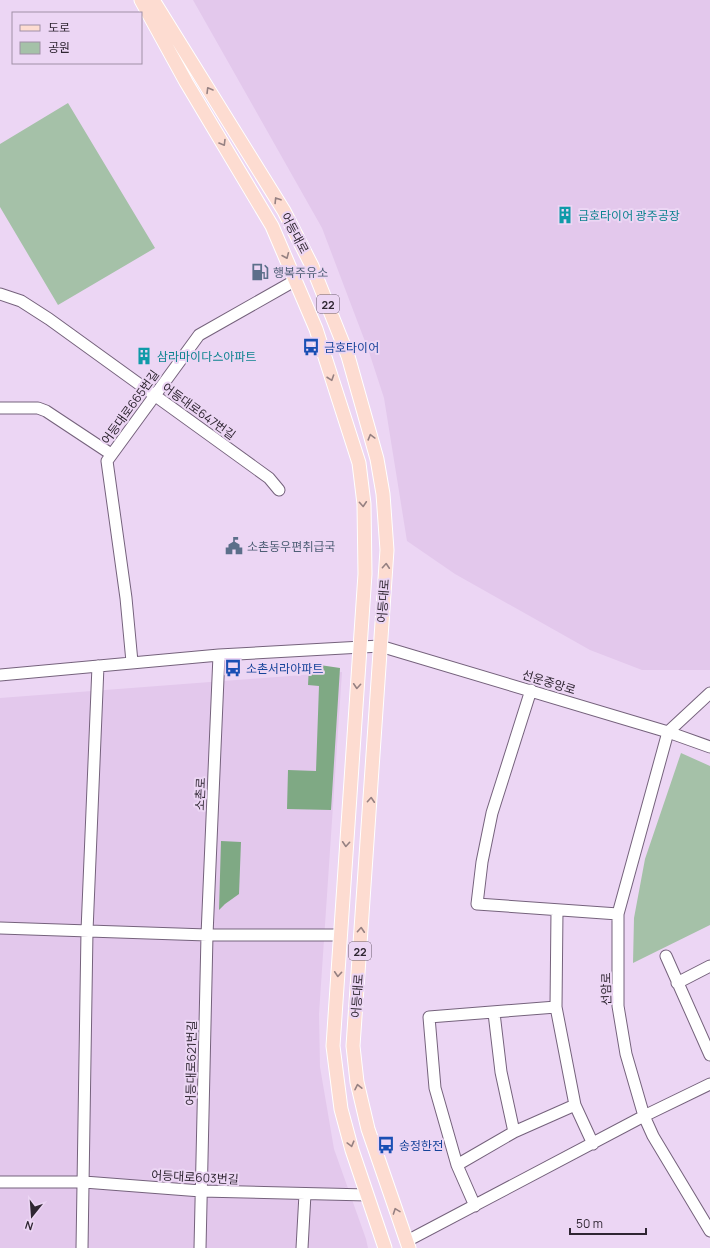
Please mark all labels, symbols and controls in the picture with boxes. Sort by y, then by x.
legend [12,12,142,64]
text: 도로 [48,19,70,36]
text: 공원 [48,39,70,56]
one-way arrow [206,87,213,94]
one-way arrow [218,139,225,146]
one-way arrow [274,197,282,204]
building icon: 금호타이어 광주공장 [555,205,575,225]
place label: 금호타이어 광주공장 [578,207,680,224]
street label: 어등대로 [277,210,313,256]
one-way arrow [281,252,289,260]
fuel station icon: 행복주유소 [250,262,270,282]
place label: 행복주유소 [273,264,328,281]
road number: 22 [317,295,339,313]
bus stop icon: 금호타이어 [301,337,321,357]
place label: 금호타이어 [324,339,379,356]
building icon: 삼라마이다스아파트 [134,346,154,366]
place label: 삼라마이다스아파트 [157,348,256,365]
street label: 어등대로665번길 [97,366,163,448]
one-way arrow [327,375,335,382]
street label: 어등대로647번길 [159,379,239,443]
one-way arrow [367,434,376,441]
one-way arrow [359,501,368,507]
public building icon: 소촌동우편취급국 [224,536,244,556]
place label: 소촌동우편취급국 [247,538,335,555]
one-way arrow [381,563,390,569]
street label: 어등대로 [373,578,393,624]
bus stop icon: 소촌서라아파트 [223,658,243,678]
place label: 소촌서라아파트 [246,660,323,677]
street label: 선운중앙로 [520,666,578,698]
one-way arrow [352,683,361,689]
street label: 소촌로 [191,777,209,811]
one-way arrow [366,797,375,803]
one-way arrow [342,841,351,847]
one-way arrow [357,927,366,933]
road number: 22 [349,942,371,960]
one-way arrow [334,971,343,977]
street label: 선암로 [597,972,615,1006]
street label: 어등대로 [347,973,367,1019]
street label: 어등대로621번길 [182,1020,200,1106]
one-way arrow [354,1084,363,1090]
bus stop icon: 송정한전 [376,1135,396,1155]
place label: 송정한전 [399,1137,443,1154]
one-way arrow [346,1141,354,1147]
street label: 어등대로603번길 [151,1166,239,1188]
north arrow [12,1196,52,1236]
one-way arrow [392,1208,400,1215]
scale bar [570,1210,646,1236]
text: 50 m [576,1215,603,1232]
text: N [23,1218,35,1234]

